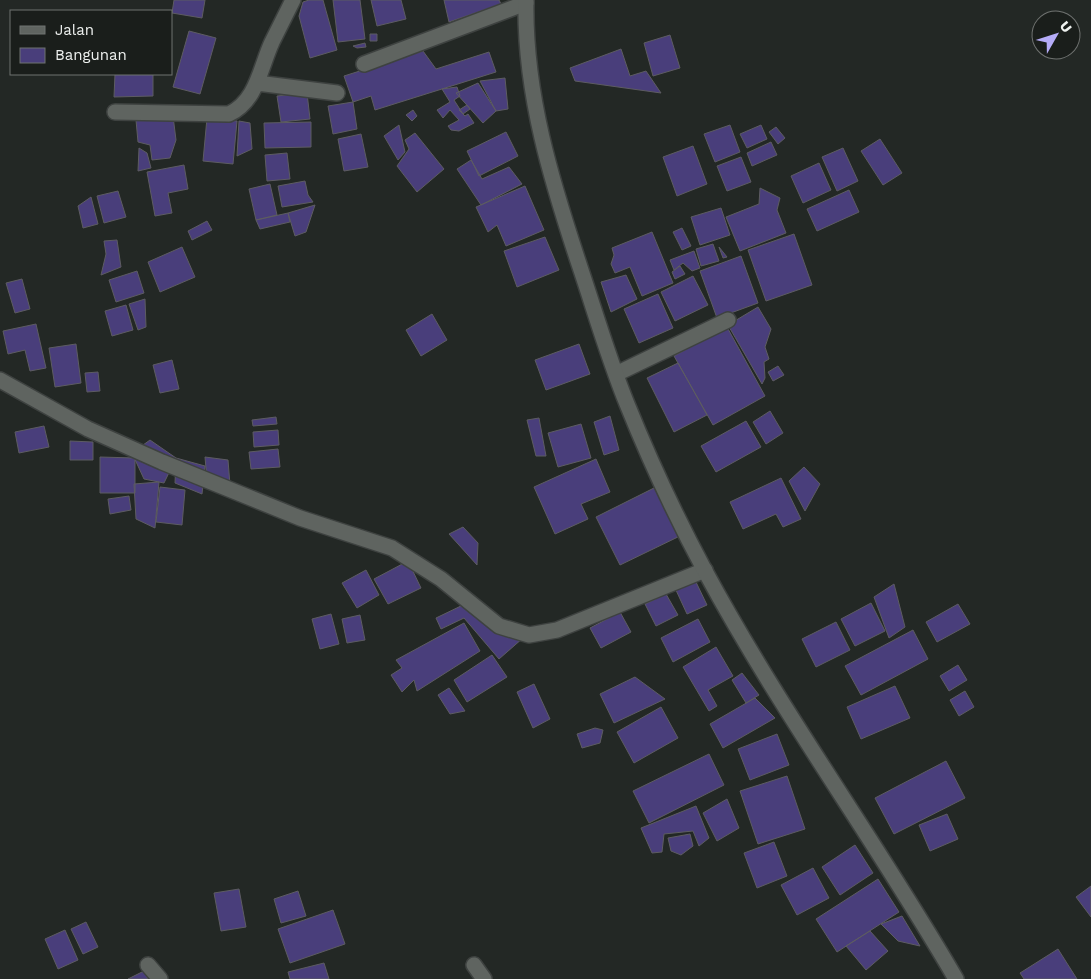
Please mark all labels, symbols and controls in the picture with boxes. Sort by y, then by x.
legend [10,10,172,75]
north arrow [1031,10,1081,60]
text: U [1057,18,1075,36]
text: Jalan [55,21,94,39]
text: Bangunan [55,46,127,64]

